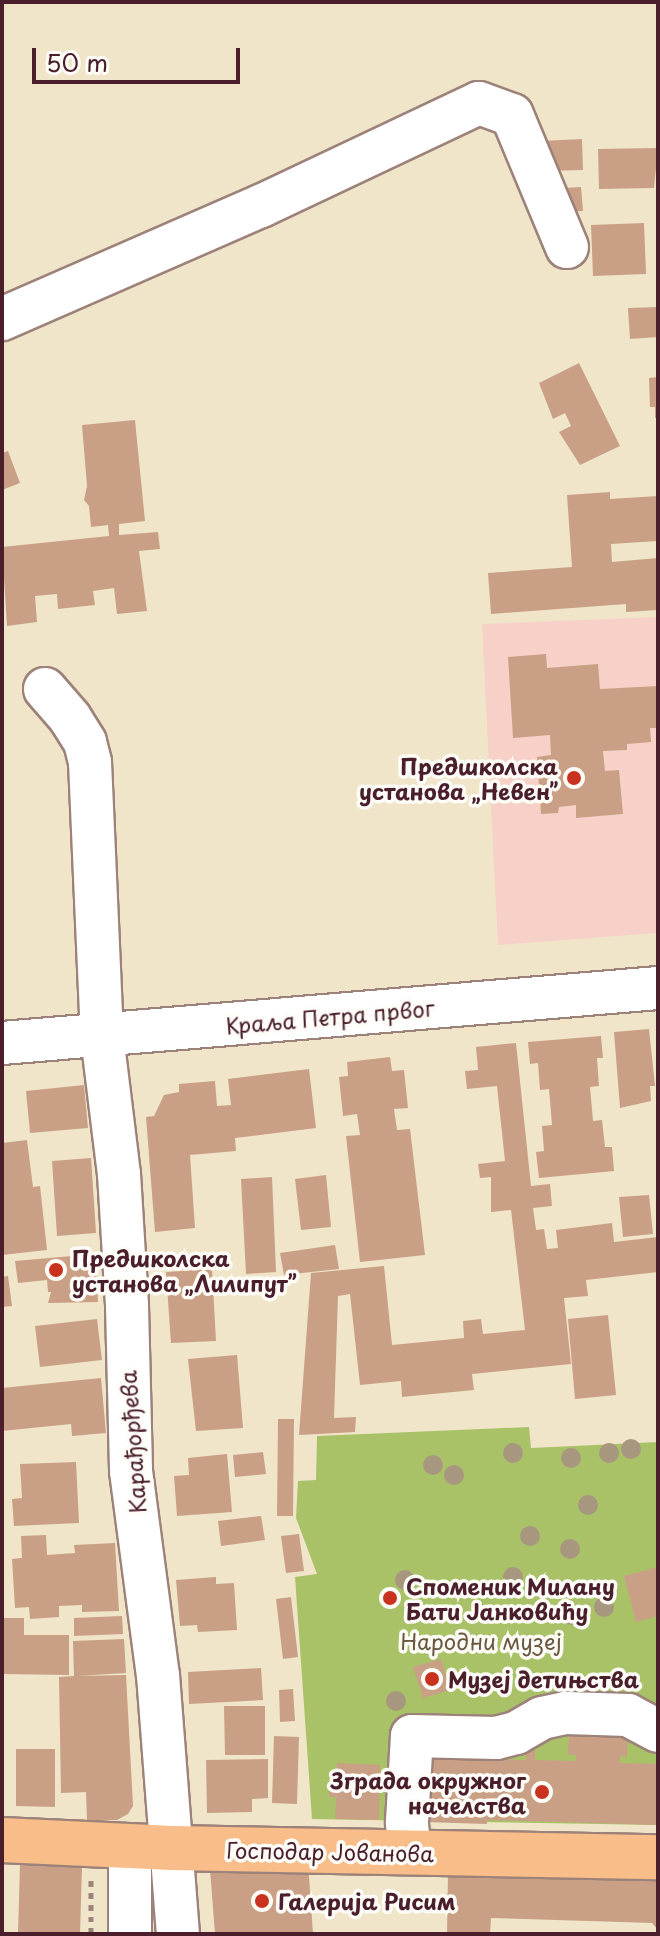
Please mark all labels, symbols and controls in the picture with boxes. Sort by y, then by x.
scale bar [36,32,244,82]
text: 50 m [46,44,108,80]
place label: Предшколска установа „Невен” [359,752,558,804]
marker: Предшколска установа „Невен” [565,769,583,787]
street label: Краља Петра првог [223,994,437,1038]
place label: Предшколска установа „Лилипут” [72,1244,296,1296]
marker: Предшколска установа „Лилипут” [47,1261,65,1279]
street label: Карађорђева [114,1370,150,1514]
place label: Споменик Милану Бати Јанковићу [406,1572,617,1624]
marker: Споменик Милану Бати Јанковићу [381,1589,399,1607]
park label: Народни музеј [400,1628,562,1654]
place label: Музеј детињства [448,1666,639,1692]
marker: Музеј детињства [423,1670,441,1688]
place label: Зграда окружног начелства [330,1766,526,1818]
marker: Зграда окружног начелства [533,1783,551,1801]
street label: Господар Јованова [226,1836,434,1866]
place label: Галерија Рисим [278,1888,457,1914]
marker: Галерија Рисим [253,1892,271,1910]

